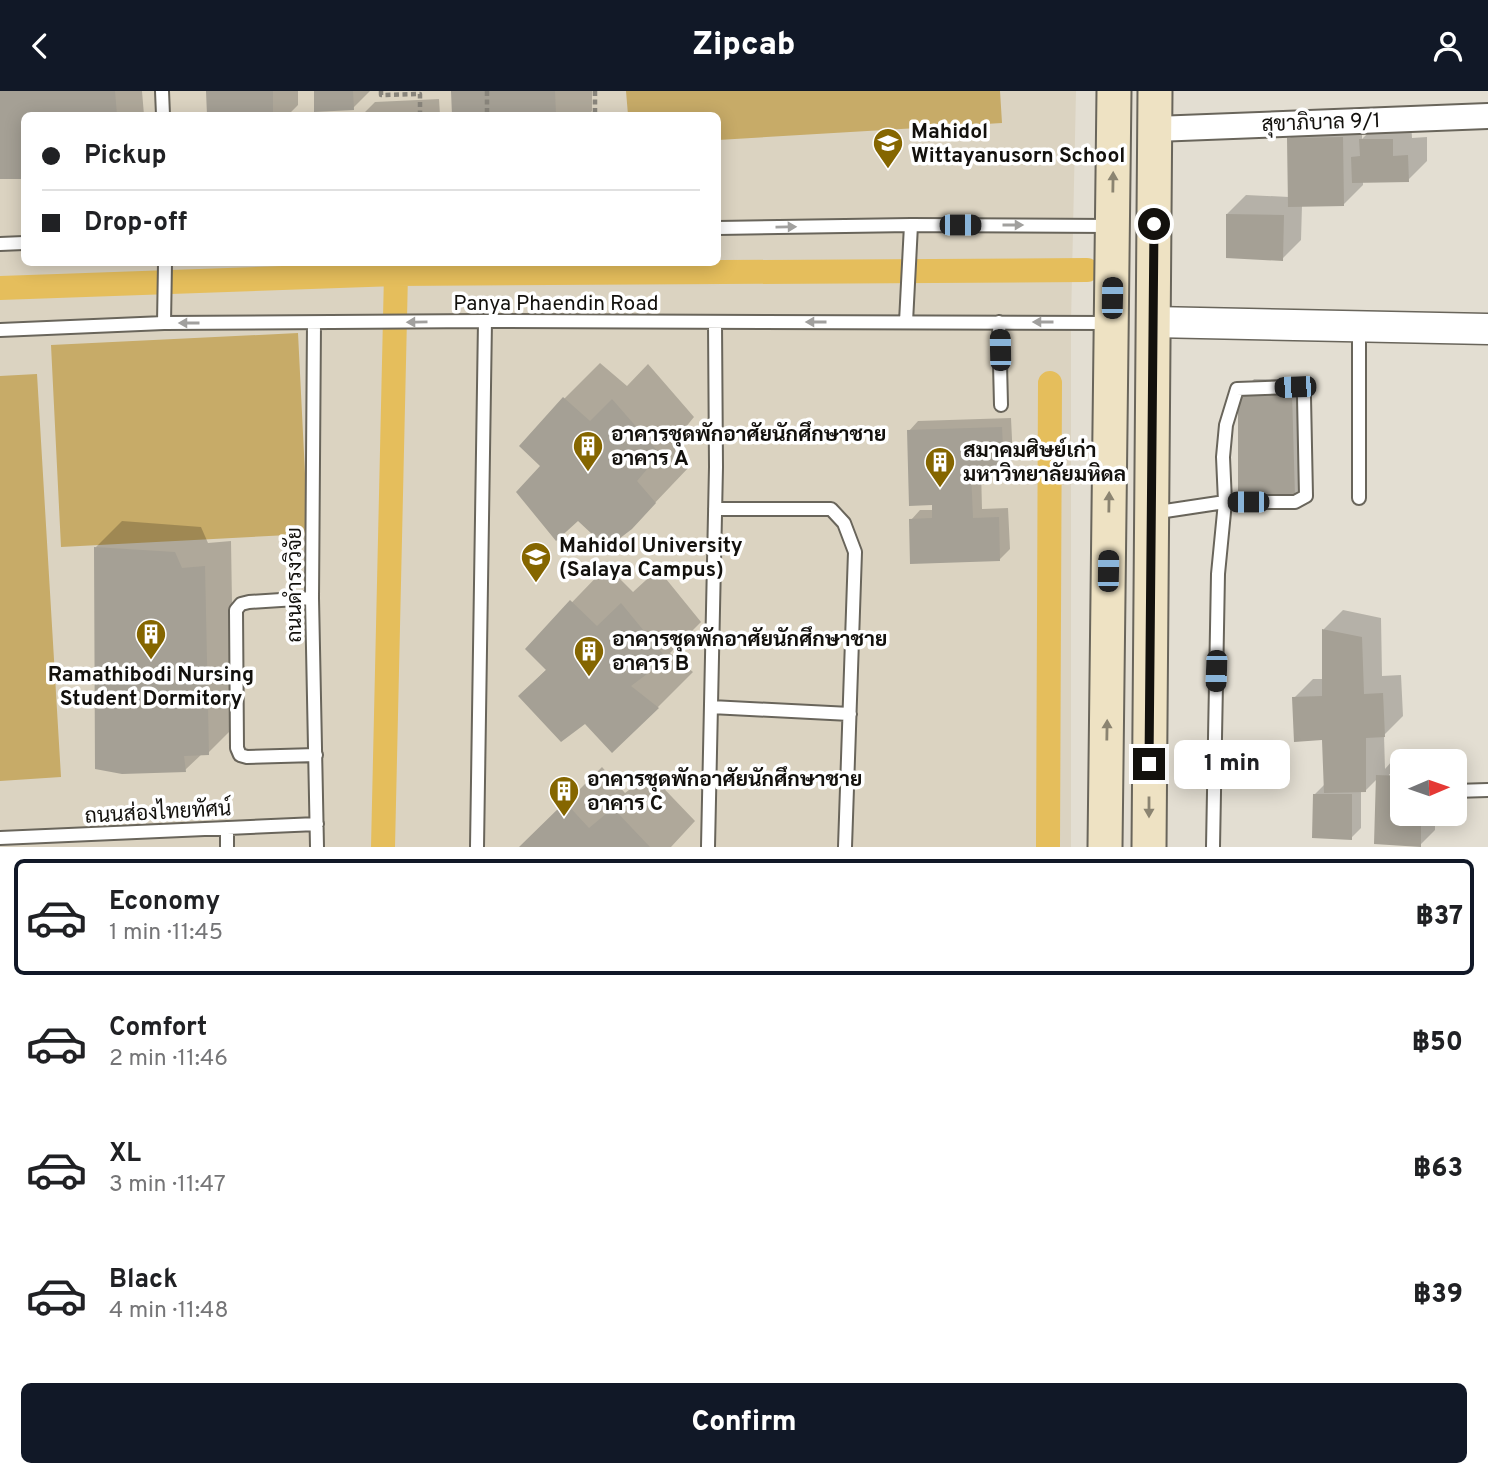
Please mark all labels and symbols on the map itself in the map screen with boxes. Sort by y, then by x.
street label: สุขาภิบาล 9/1 [1261,108,1381,139]
place label: Mahidol Wittayanusorn School [911,119,1125,170]
school or university icon: Mahidol Wittayanusorn School [871,126,905,170]
one-way arrow [1107,171,1119,193]
route start [1138,208,1170,240]
car [940,215,982,236]
one-way arrow [1002,219,1024,231]
one-way arrow [775,221,797,233]
car [1102,277,1123,319]
street label: Panya Phaendin Road [453,291,659,318]
one-way arrow [406,316,428,327]
one-way arrow [805,316,827,328]
one-way arrow [1032,316,1054,328]
one-way arrow [178,317,200,329]
car [990,329,1011,371]
car [1274,376,1317,398]
place label: อาคารชุดพักอาศัยนักศึกษาชาย อาคาร A [611,421,886,473]
building icon: อาคารชุดพักอาศัยนักศึกษาชาย อาคาร A [571,429,605,473]
place label: สมาคมศิษย์เก่า มหาวิทยาลัยมหิดล [963,437,1126,489]
building icon: สมาคมศิษย์เก่า มหาวิทยาลัยมหิดล [923,445,957,489]
one-way arrow [1104,491,1115,513]
car [1228,492,1270,513]
street label: ถนนดำรงวิจัย [282,527,309,643]
place label: Mahidol University (Salaya Campus) [559,533,743,584]
school or university icon: Mahidol University (Salaya Campus) [519,540,553,584]
car [1098,550,1119,592]
building icon: Ramathibodi Nursing Student Dormitory [134,617,168,661]
place label: อาคารชุดพักอาศัยนักศึกษาชาย อาคาร B [612,626,887,678]
building icon: อาคารชุดพักอาศัยนักศึกษาชาย อาคาร B [572,634,606,678]
car [1205,650,1228,692]
place label: Ramathibodi Nursing Student Dormitory [48,662,254,713]
one-way arrow [1101,719,1112,741]
callout: 1 min [1174,739,1289,789]
route end [1133,748,1165,780]
north arrow [1390,749,1466,826]
place label: อาคารชุดพักอาศัยนักศึกษาชาย อาคาร C [587,766,862,818]
building icon: อาคารชุดพักอาศัยนักศึกษาชาย อาคาร C [547,774,581,818]
street label: ถนนส่องไทยทัศน์ [84,794,232,831]
one-way arrow [1143,796,1155,818]

